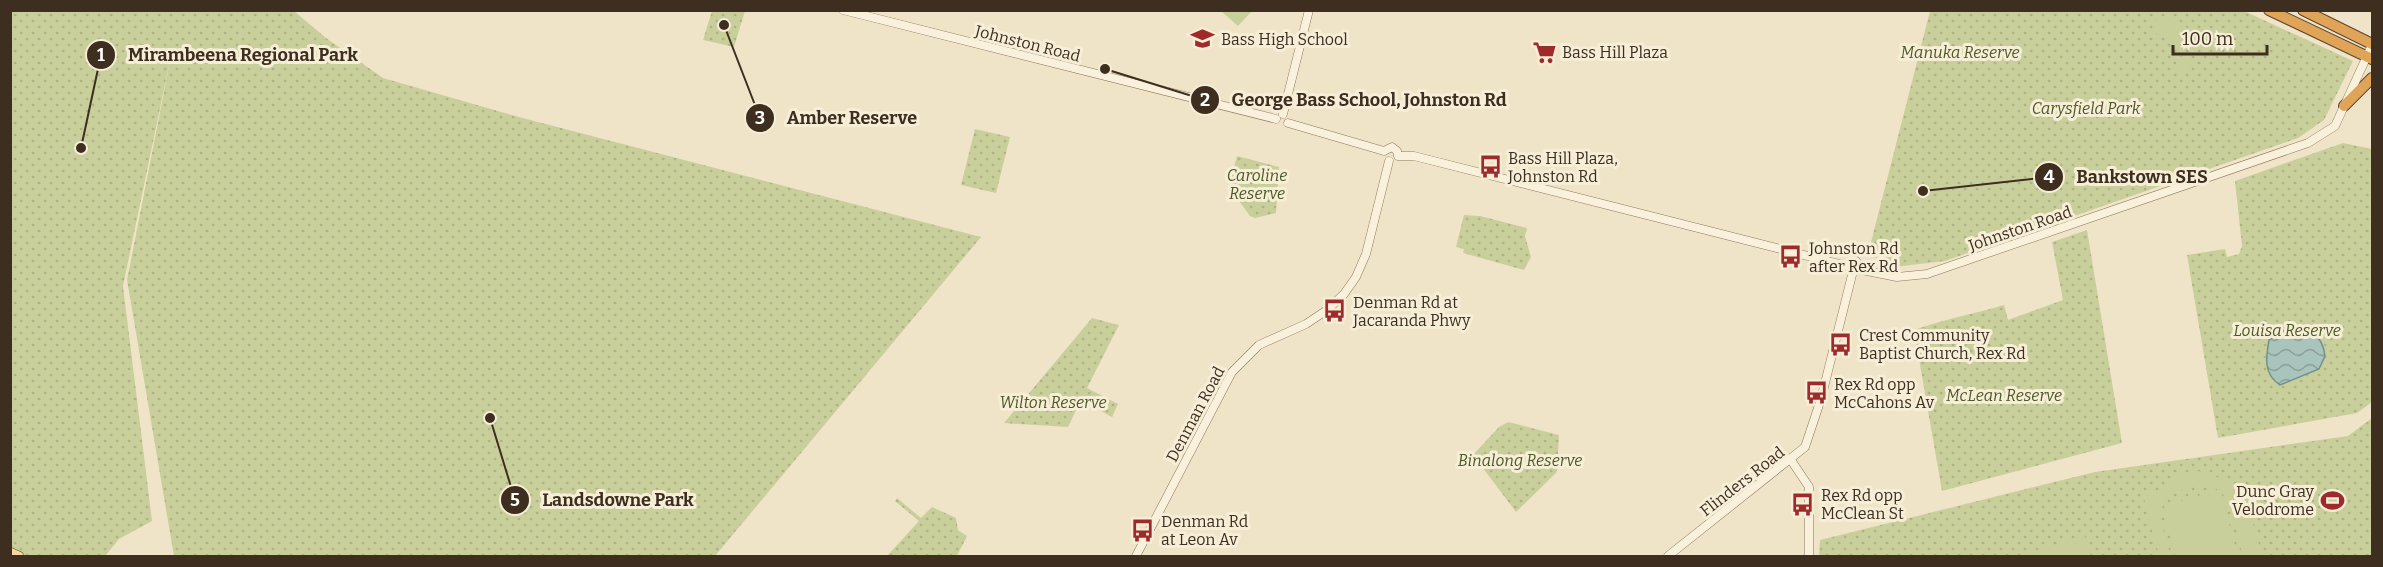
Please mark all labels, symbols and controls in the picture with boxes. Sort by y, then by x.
scale bar [2173,18,2268,56]
street label: Johnston Road [972,21,1083,66]
school or university icon: Bass High School [1190,26,1216,52]
text: 100 m [2182,28,2233,50]
place label: Bass High School [1221,30,1348,49]
callout: Mirambeena Regional Park [86,37,370,73]
supermarket icon: Bass Hill Plaza [1531,39,1557,65]
place label: Bass Hill Plaza [1562,43,1668,62]
park label: Manuka Reserve [1900,43,2020,62]
text: 1 [97,44,105,66]
text: Mirambeena Regional Park [128,44,358,66]
callout: George Bass School, Johnston Rd [1190,82,1519,118]
text: 2 [1200,89,1210,111]
text: George Bass School, Johnston Rd [1231,89,1507,111]
park label: Carysfield Park [2032,99,2141,118]
callout: Amber Reserve [745,100,930,136]
text: 3 [755,107,765,129]
text: Amber Reserve [787,107,917,129]
place label: Bass Hill Plaza, Johnston Rd [1507,149,1618,186]
bus stop icon: Bass Hill Plaza, Johnston Rd [1477,154,1503,180]
callout: Bankstown SES [2034,159,2220,195]
park label: Caroline Reserve [1227,166,1287,203]
text: 4 [2044,166,2055,188]
text: Bankstown SES [2076,166,2208,188]
street label: Johnston Road [1965,202,2075,255]
place label: Johnston Rd after Rex Rd [1808,239,1899,276]
bus stop icon: Johnston Rd after Rex Rd [1778,244,1804,270]
place label: Denman Rd at Jacaranda Phwy [1352,293,1471,330]
bus stop icon: Denman Rd at Jacaranda Phwy [1322,298,1348,324]
park label: Louisa Reserve [2233,321,2341,340]
place label: Crest Community Baptist Church, Rex Rd [1859,326,2026,363]
bus stop icon: Crest Community Baptist Church, Rex Rd [1828,331,1854,357]
street label: Denman Road [1162,363,1229,465]
place label: Rex Rd opp McCahons Av [1834,375,1935,412]
bus stop icon: Rex Rd opp McCahons Av [1803,380,1829,406]
park label: McLean Reserve [1946,386,2062,405]
park label: Wilton Reserve [999,393,1107,412]
street label: Flinders Road [1696,442,1789,520]
park label: Binalong Reserve [1458,451,1582,470]
callout: Landsdowne Park [500,482,705,518]
place label: Dunc Gray Velodrome [2232,482,2315,519]
place label: Rex Rd opp McClean St [1821,486,1904,523]
sports icon: Dunc Gray Velodrome [2319,487,2345,513]
text: 5 [510,489,520,511]
text: Landsdowne Park [542,489,694,511]
bus stop icon: Rex Rd opp McClean St [1790,491,1816,517]
place label: Denman Rd at Leon Av [1161,512,1249,549]
bus stop icon: Denman Rd at Leon Av [1130,517,1156,543]

